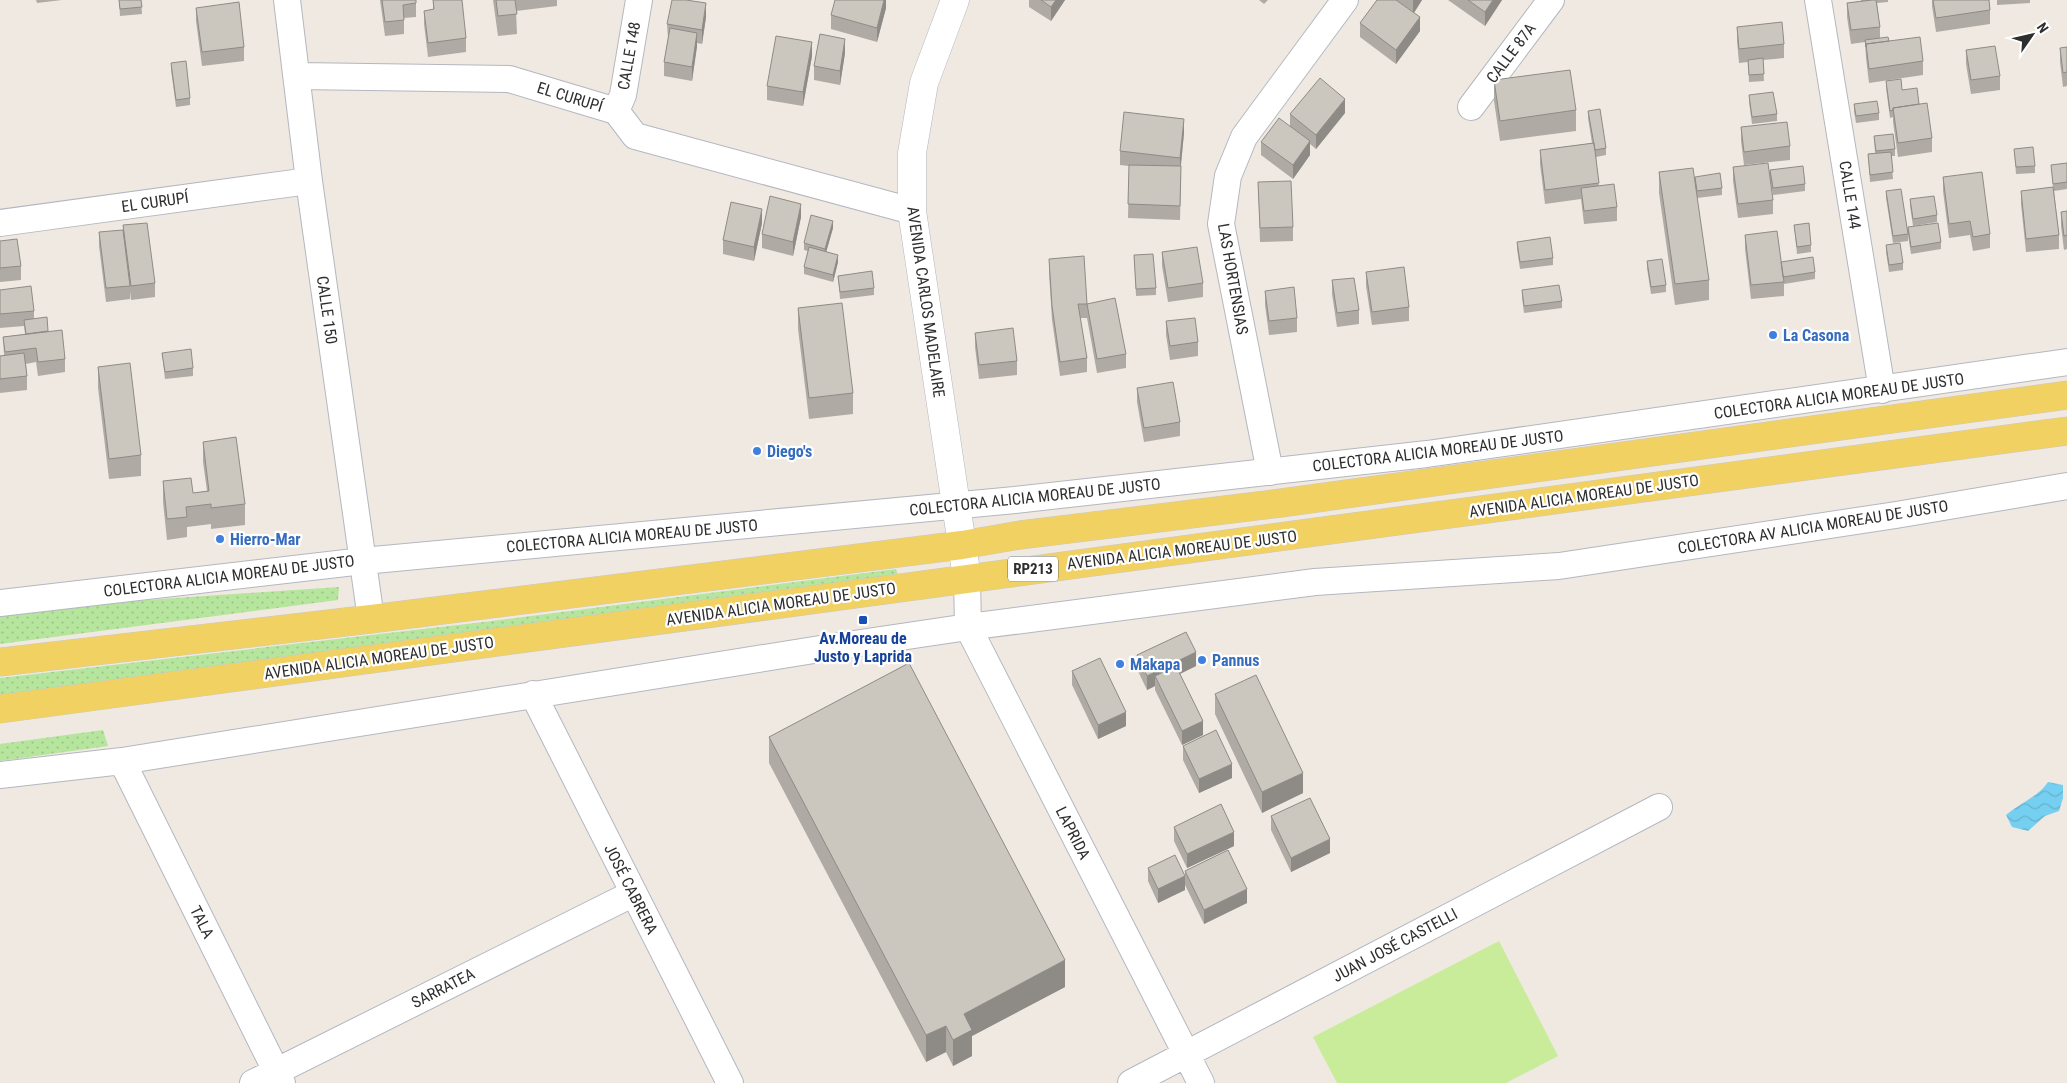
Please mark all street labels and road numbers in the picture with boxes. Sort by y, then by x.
street label: CALLE 87A [1482,19,1540,87]
street label: CALLE 148 [614,20,644,92]
street label: EL CURUPÍ [535,78,606,116]
street label: CALLE 144 [1835,160,1865,231]
street label: EL CURUPÍ [120,188,191,216]
street label: AVENIDA CARLOS MADELAIRE [903,205,949,399]
street label: LAS HORTENSIAS [1214,222,1252,336]
street label: CALLE 150 [313,275,341,345]
street label: COLECTORA ALICIA MOREAU DE JUSTO [1713,369,1965,423]
street label: COLECTORA ALICIA MOREAU DE JUSTO [1312,426,1564,476]
street label: AVENIDA ALICIA MOREAU DE JUSTO [1468,470,1700,522]
street label: COLECTORA ALICIA MOREAU DE JUSTO [908,474,1162,520]
street label: COLECTORA AV ALICIA MOREAU DE JUSTO [1676,496,1950,558]
street label: COLECTORA ALICIA MOREAU DE JUSTO [505,516,759,556]
street label: AVENIDA ALICIA MOREAU DE JUSTO [1066,526,1298,574]
street label: COLECTORA ALICIA MOREAU DE JUSTO [103,551,355,601]
road number: RP213 [1008,556,1058,582]
street label: AVENIDA ALICIA MOREAU DE JUSTO [665,578,897,630]
street label: AVENIDA ALICIA MOREAU DE JUSTO [263,632,495,684]
street label: LAPRIDA [1052,803,1094,863]
street label: JOSÉ CABRERA [600,841,662,937]
street label: TALA [186,903,218,941]
street label: JUAN JOSÉ CASTELLI [1329,904,1461,986]
street label: SARRATEA [408,964,478,1012]

